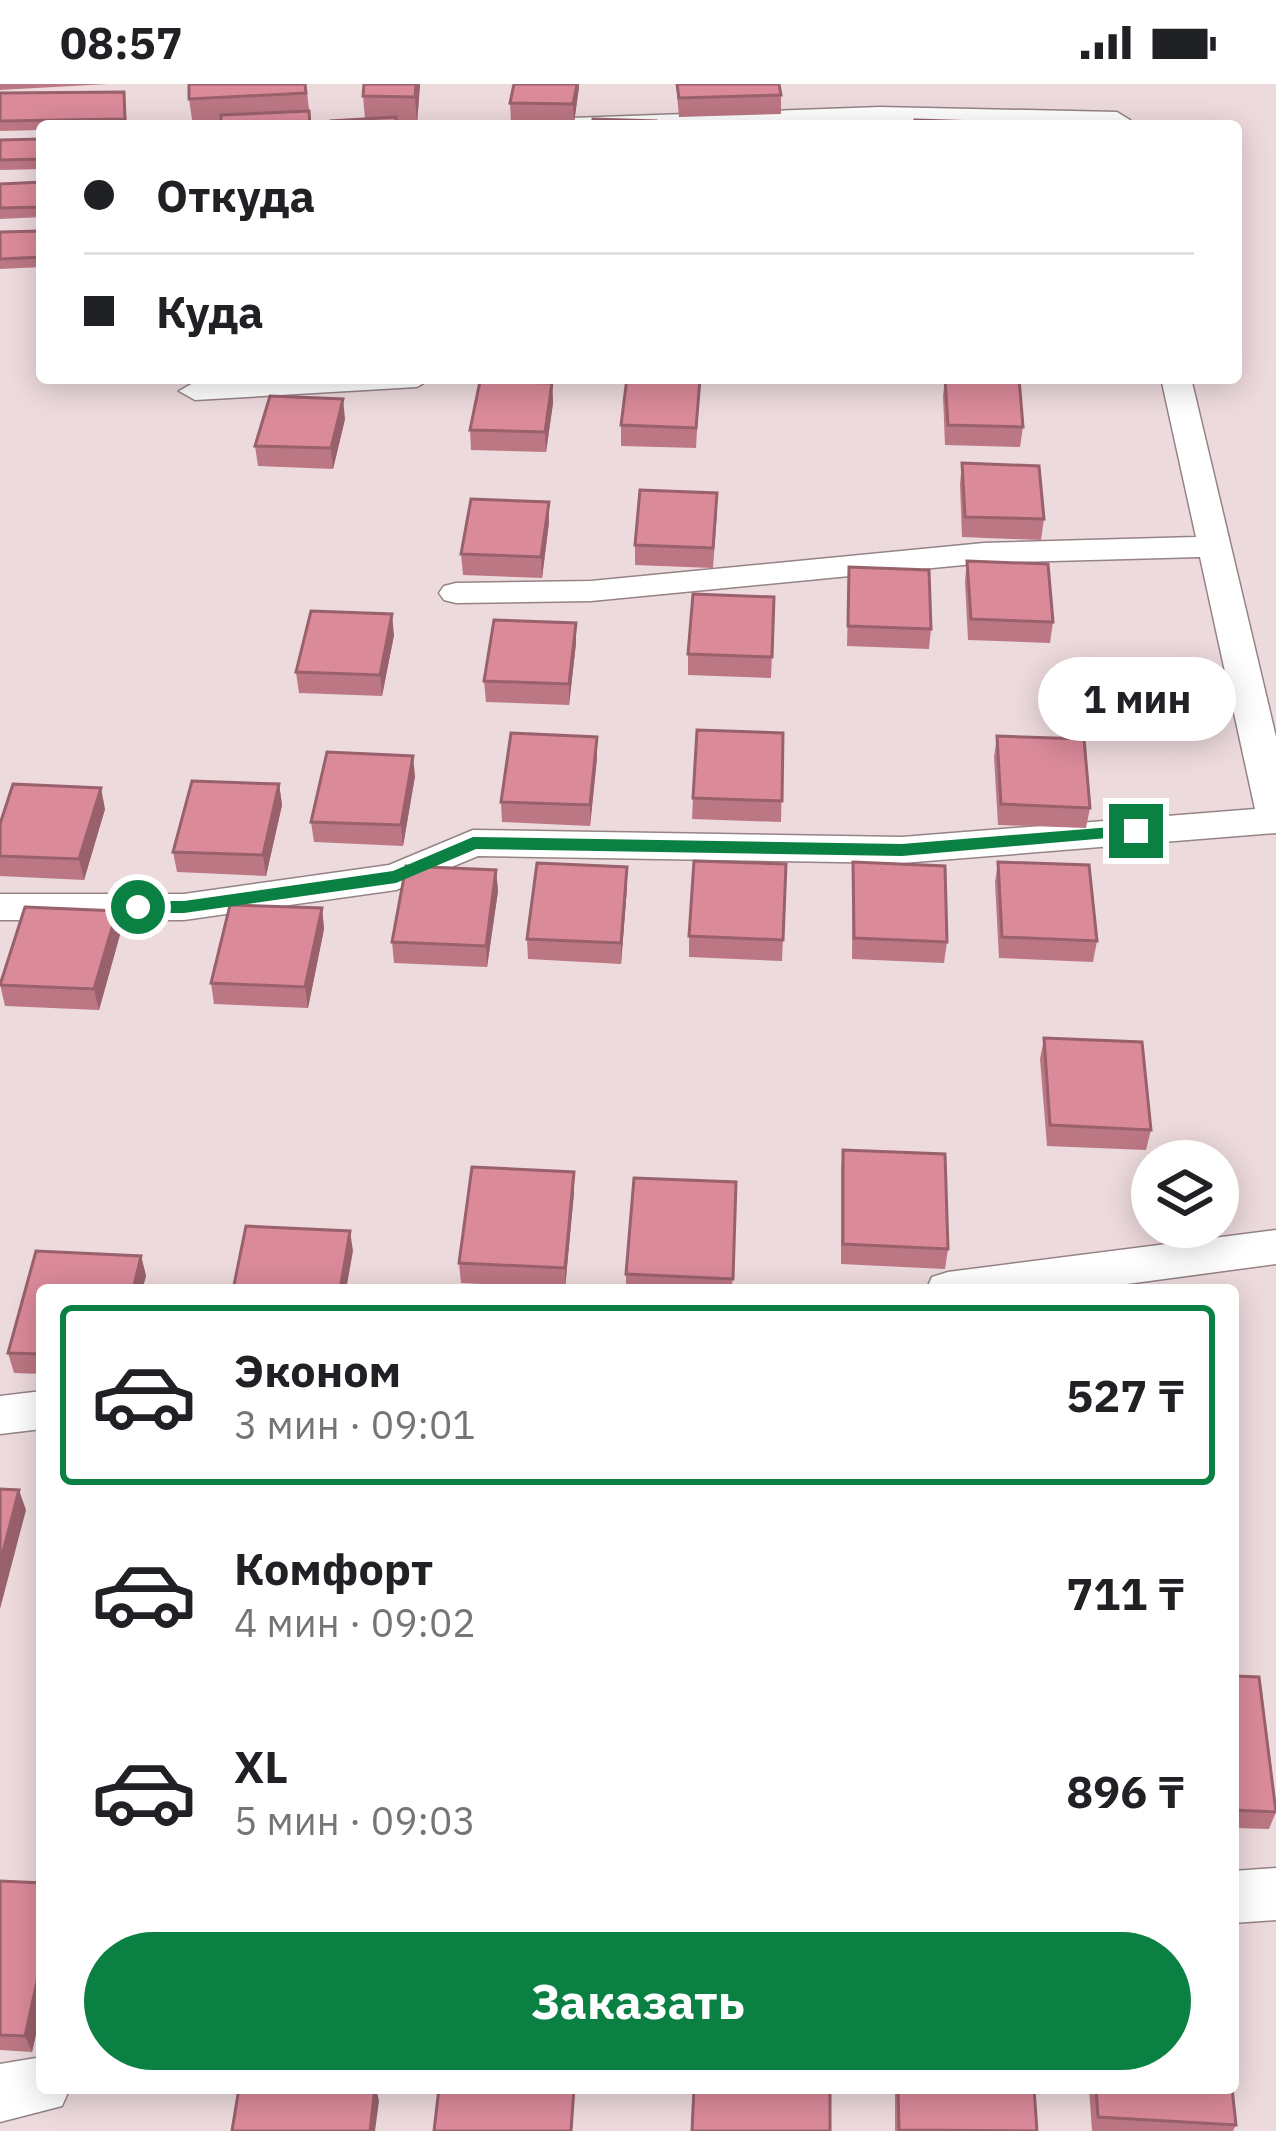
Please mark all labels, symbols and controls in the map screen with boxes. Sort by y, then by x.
text: 08:57 [60,13,183,71]
text: Откуда [156,166,315,224]
text: Куда [156,282,264,340]
callout: 1 мин [1037,657,1235,741]
text: 1 мин [1083,673,1191,724]
route end [1109,804,1163,858]
route start [111,880,165,934]
map controls [1131,1140,1239,1248]
button: layers [1131,1140,1239,1248]
icon: car [90,1341,198,1449]
text: Эконом [234,1341,401,1399]
text: 527 ₸ [1066,1366,1185,1424]
text: 3 мин · 09:01 [234,1399,476,1450]
icon: car [90,1539,198,1647]
text: Комфорт [234,1539,433,1597]
text: 711 ₸ [1066,1564,1185,1622]
text: 4 мин · 09:02 [234,1597,476,1648]
icon: car [90,1737,198,1845]
text: XL [234,1737,288,1795]
text: 896 ₸ [1066,1762,1185,1820]
text: 5 мин · 09:03 [234,1795,476,1846]
button: Заказать [84,1932,1191,2070]

